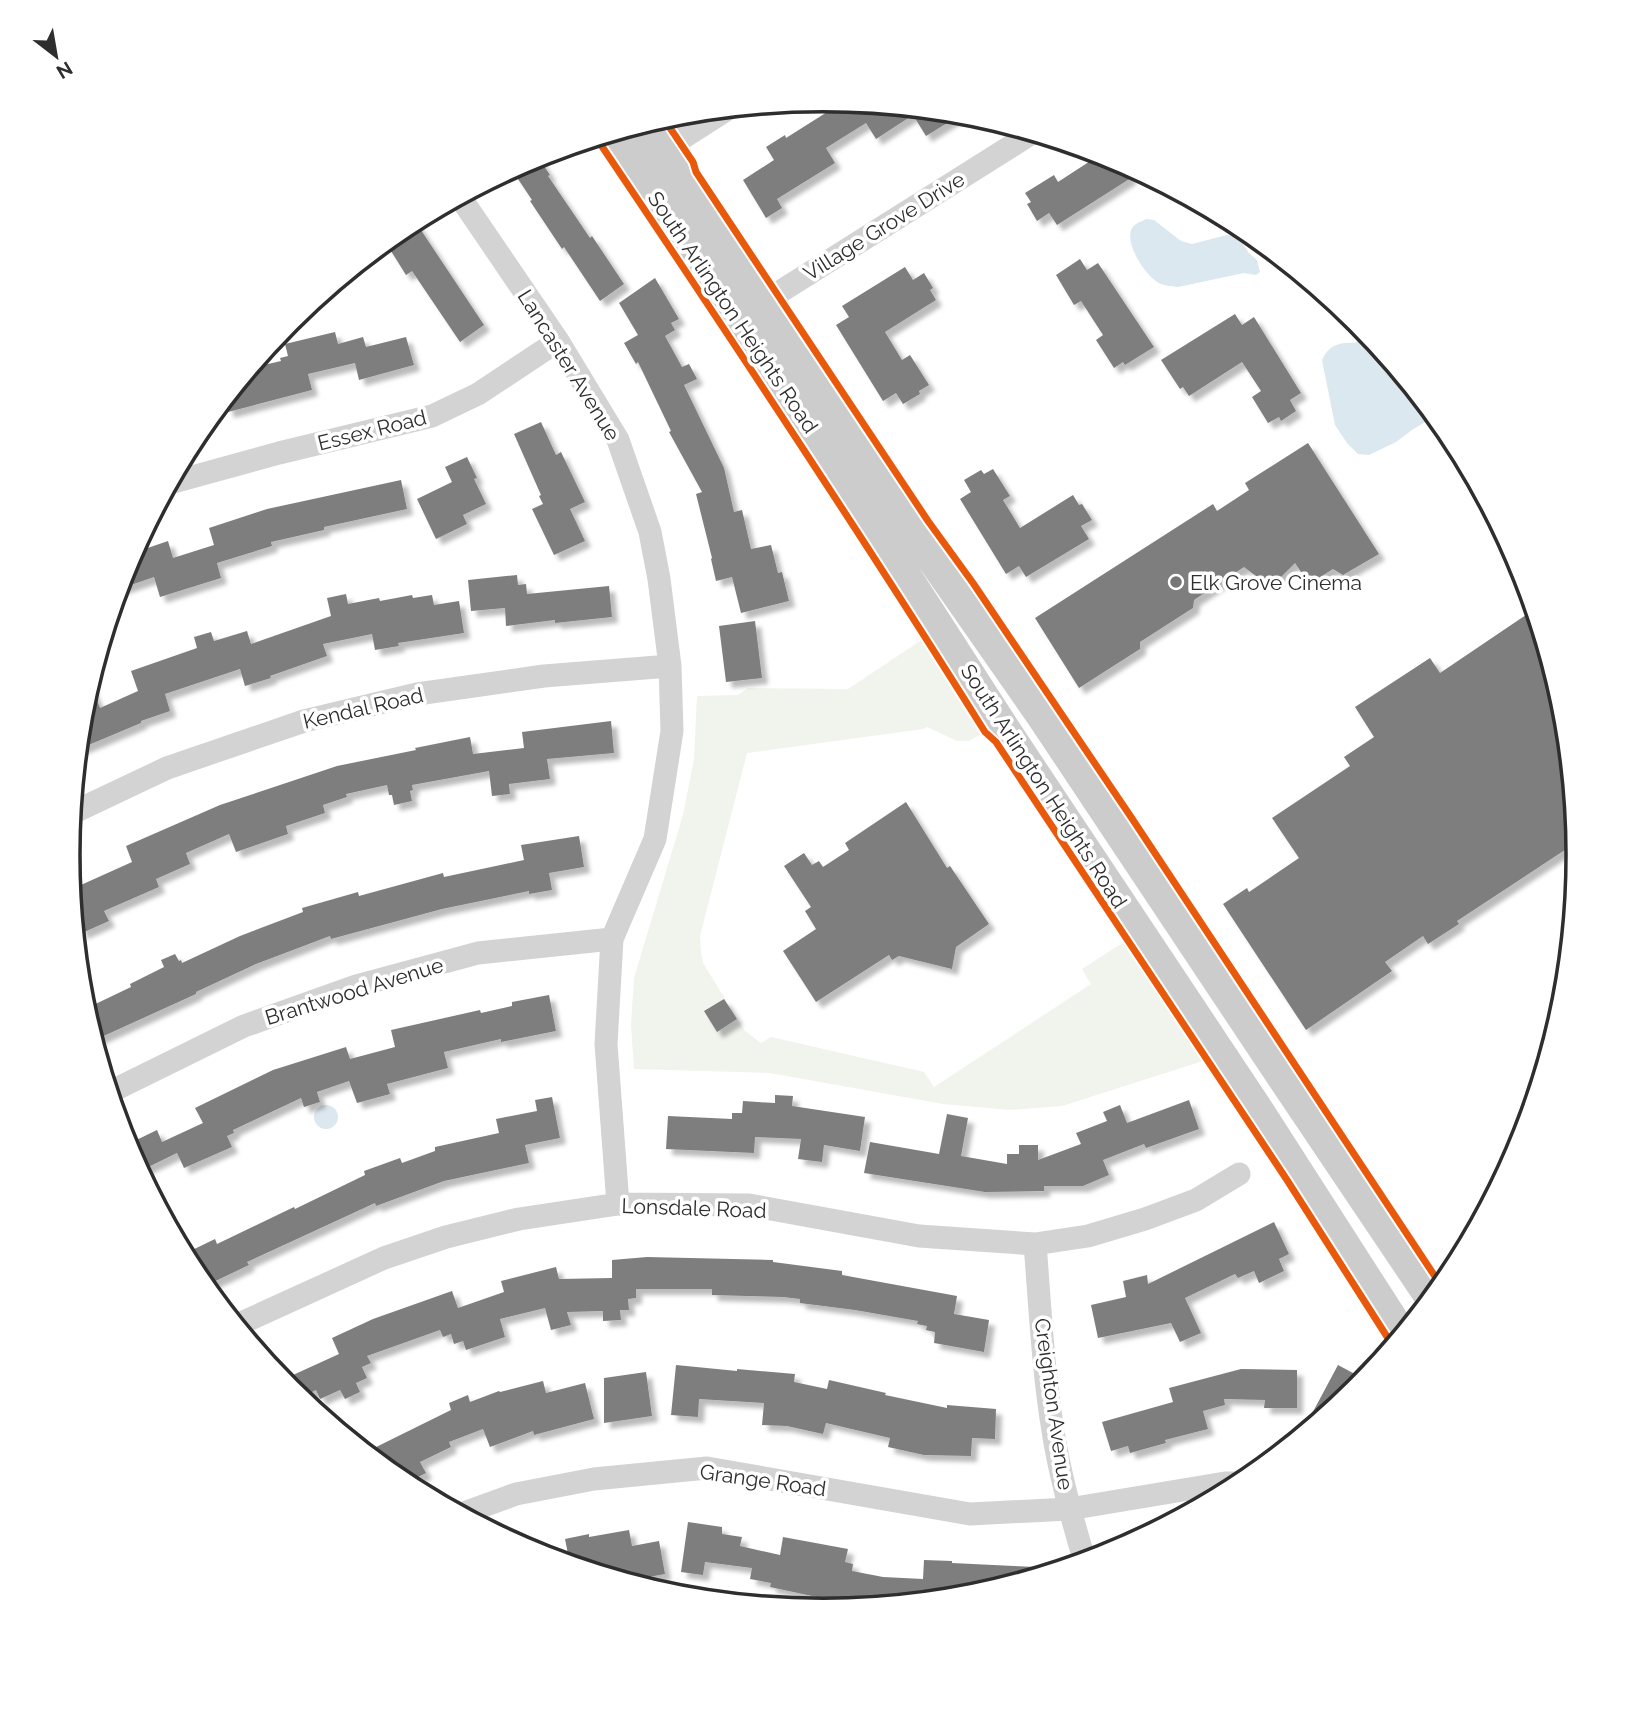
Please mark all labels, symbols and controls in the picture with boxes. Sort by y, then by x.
north arrow [21,21,91,91]
text: N [53,57,77,84]
street label: Village Grove Drive [799,166,969,286]
street label: South Arlington Heights Road [643,186,823,438]
street label: Lancaster Avenue [512,285,626,445]
street label: Essex Road [315,404,429,456]
place label: Elk Grove Cinema [1190,570,1362,595]
marker: Elk Grove Cinema [1168,574,1184,590]
street label: South Arlington Heights Road [956,659,1132,913]
street label: Kendal Road [300,682,426,734]
street label: Brantwood Avenue [262,952,446,1030]
street label: Lonsdale Road [621,1193,767,1223]
street label: Creighton Avenue [1030,1316,1078,1492]
street label: Grange Road [698,1459,828,1501]

